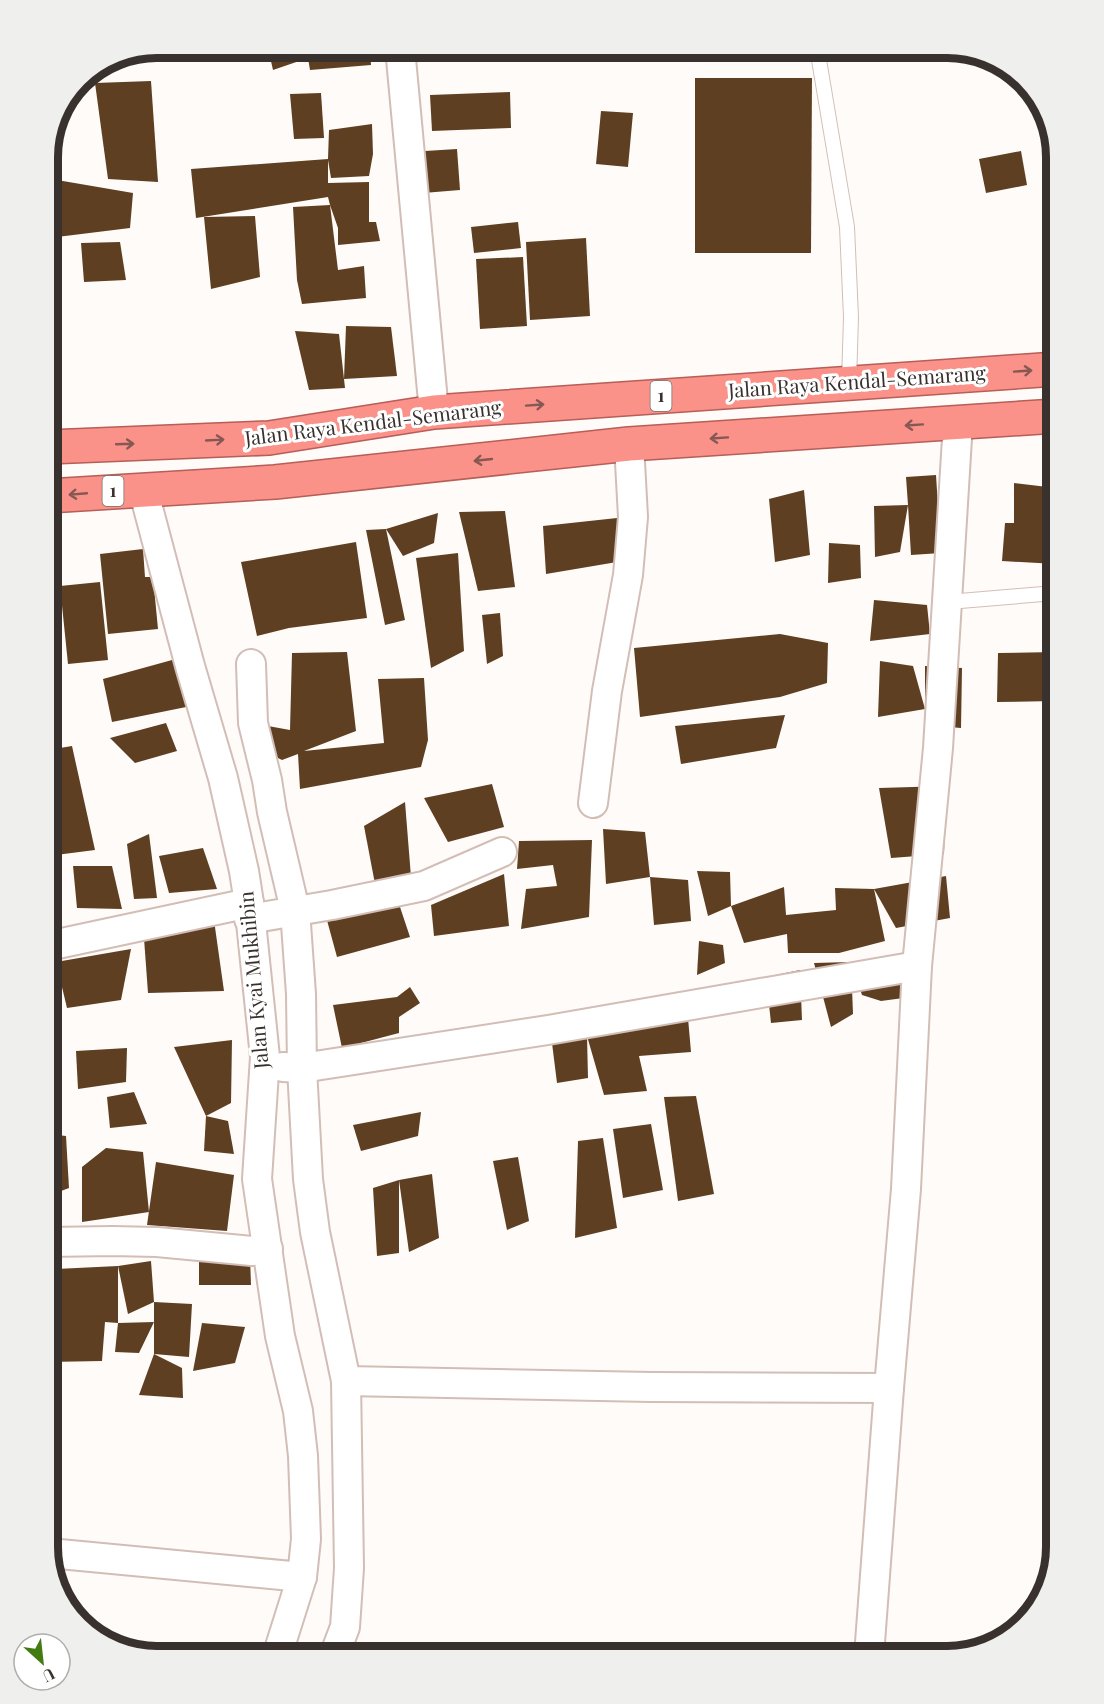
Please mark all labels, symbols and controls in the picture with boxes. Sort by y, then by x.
street label: Jalan Raya Kendal-Semarang [726,358,987,403]
one-way arrow [1012,365,1032,376]
road number: 1 [650,381,672,411]
street label: Jalan Raya Kendal-Semarang [242,392,503,451]
one-way arrow [524,399,544,410]
one-way arrow [904,420,924,431]
one-way arrow [710,432,730,443]
one-way arrow [204,435,224,446]
one-way arrow [115,439,135,450]
one-way arrow [474,455,494,466]
road number: 1 [102,476,124,506]
one-way arrow [69,489,89,500]
street label: Jalan Kyai Mukhibin [231,890,274,1071]
north arrow [12,1632,72,1692]
text: U [39,1664,59,1688]

